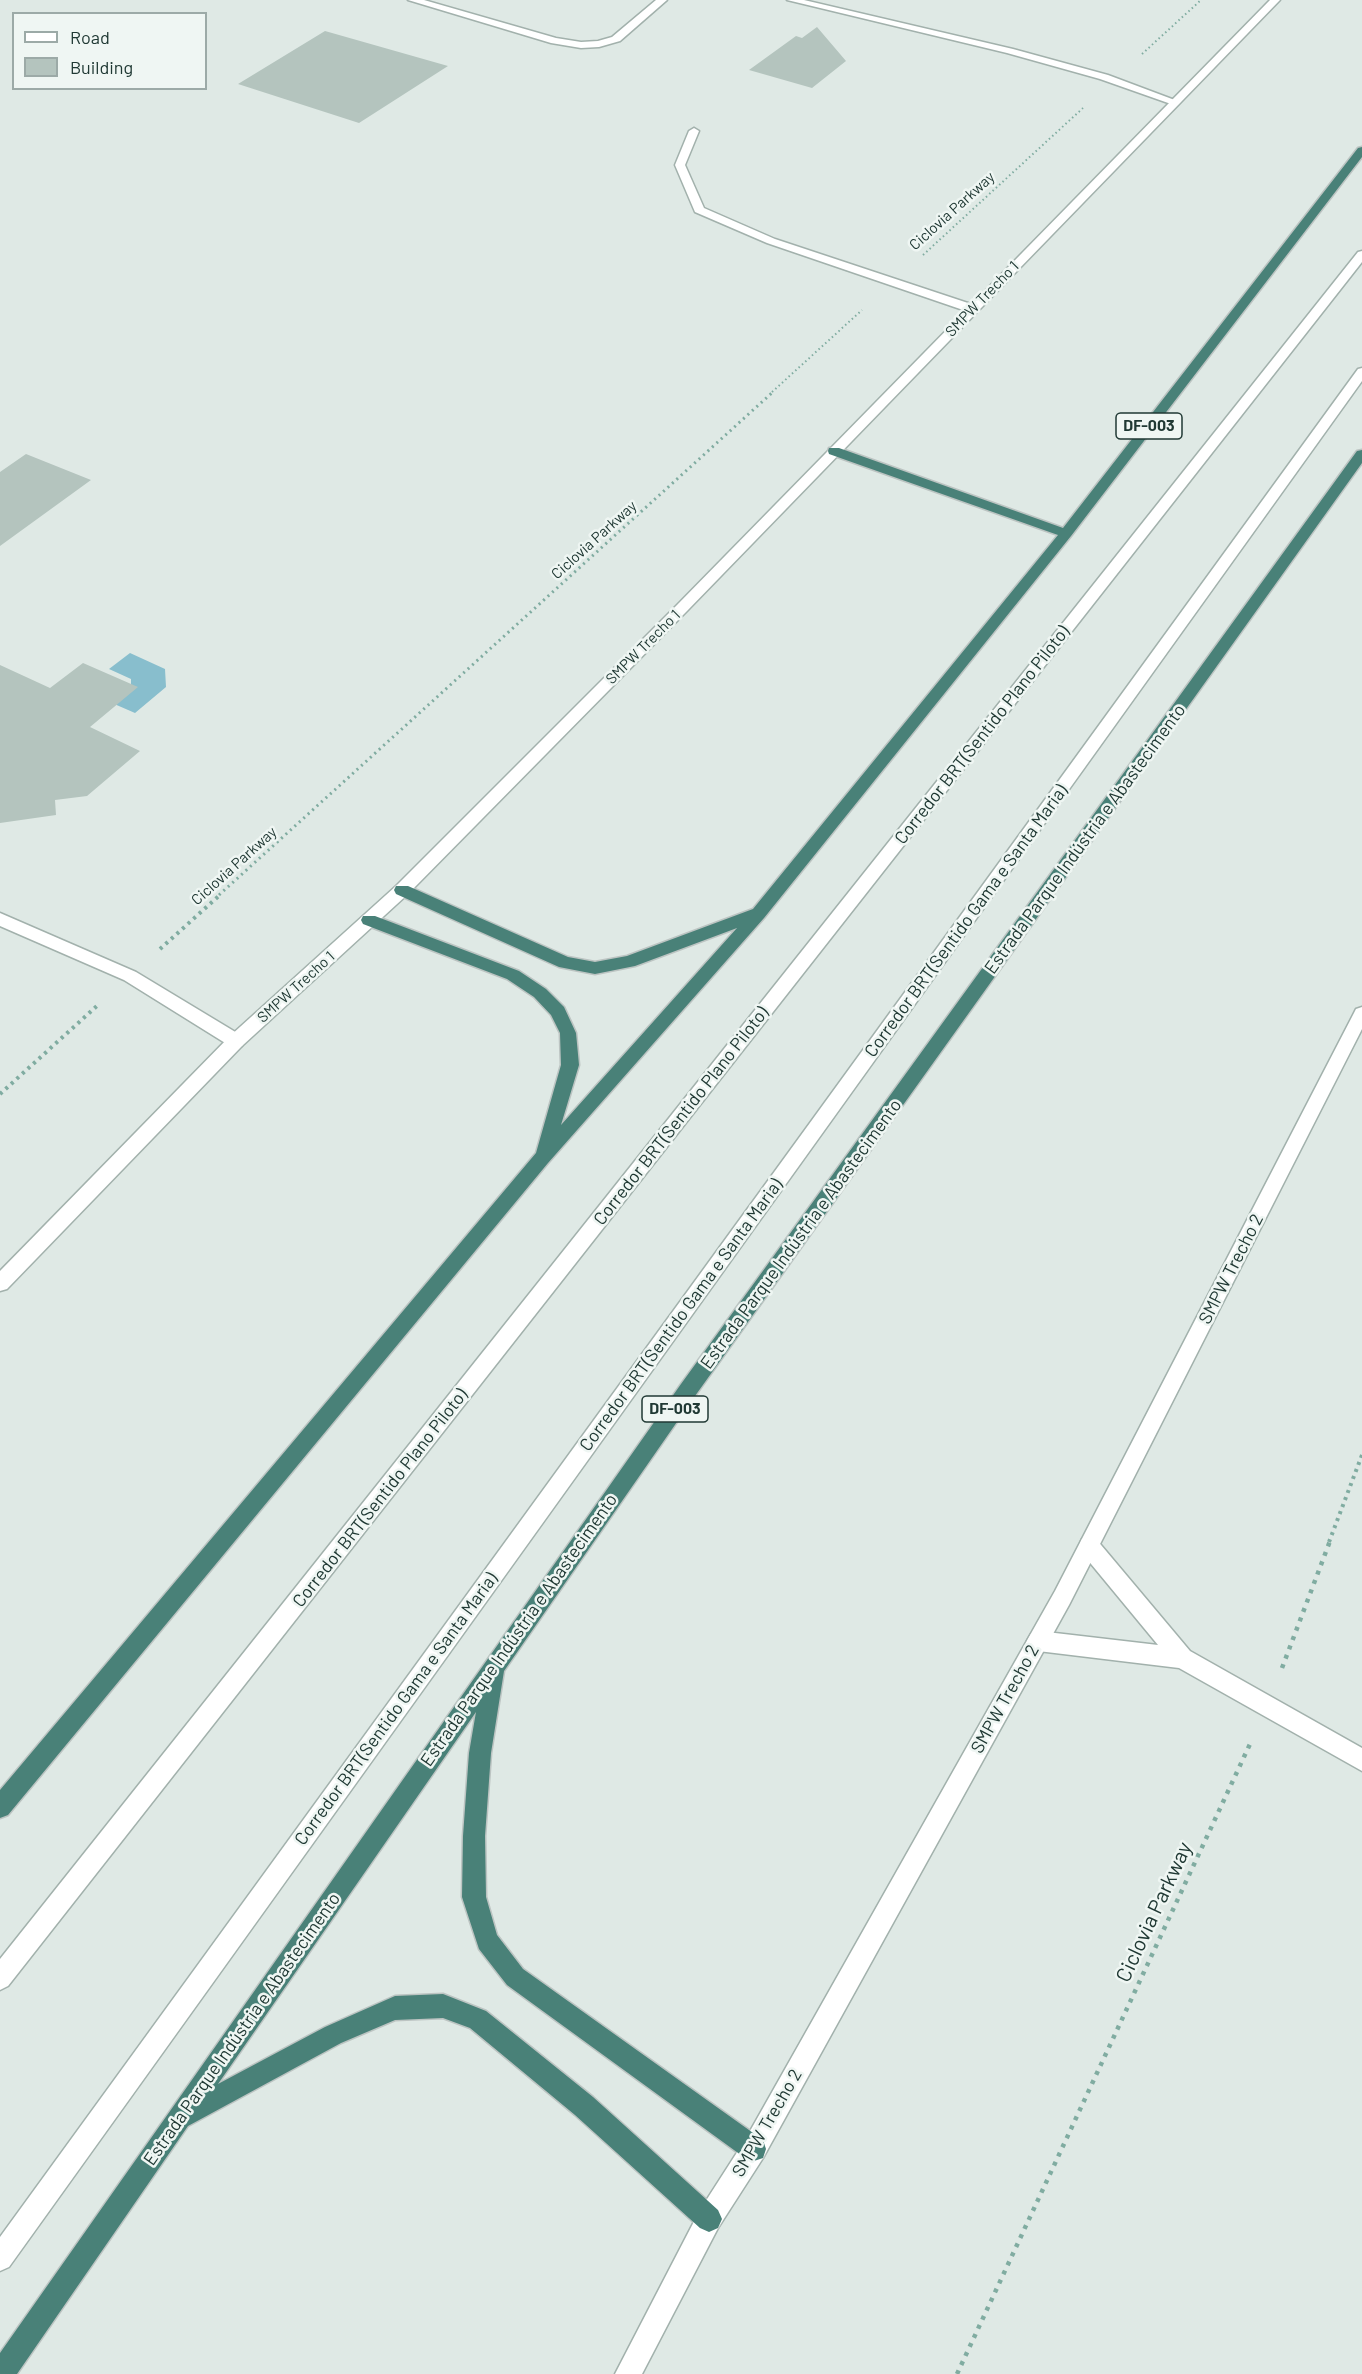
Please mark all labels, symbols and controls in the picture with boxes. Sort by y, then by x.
legend [12,12,207,90]
text: Road [70,26,110,48]
text: Building [70,56,133,78]
street label: Ciclovia Parkway [906,168,998,254]
street label: SMPW Trecho 1 [942,258,1022,340]
road number: DF-003 [1116,413,1182,439]
street label: Ciclovia Parkway [548,497,640,583]
street label: SMPW Trecho 1 [602,606,684,688]
street label: Corredor BRT(Sentido Plano Piloto) [890,621,1074,849]
street label: Estrada Parque Indústria e Abastecimento [980,700,1190,978]
street label: Corredor BRT(Sentido Gama e Santa Maria) [860,781,1072,1061]
street label: Ciclovia Parkway [188,823,280,909]
street label: SMPW Trecho 1 [254,948,338,1026]
street label: Corredor BRT(Sentido Plano Piloto) [589,1002,773,1230]
street label: Estrada Parque Indústria e Abastecimento [696,1095,906,1373]
street label: Corredor BRT(Sentido Gama e Santa Maria) [575,1175,787,1455]
street label: SMPW Trecho 2 [1194,1210,1268,1328]
street label: Corredor BRT(Sentido Plano Piloto) [288,1384,472,1612]
road number: DF-003 [642,1396,708,1422]
street label: Estrada Parque Indústria e Abastecimento [416,1489,622,1771]
street label: Corredor BRT(Sentido Gama e Santa Maria) [290,1569,502,1849]
street label: SMPW Trecho 2 [966,1641,1044,1757]
street label: Ciclovia Parkway [1111,1838,1197,1986]
street label: Estrada Parque Indústria e Abastecimento [139,1888,345,2170]
street label: SMPW Trecho 2 [727,2065,807,2181]

